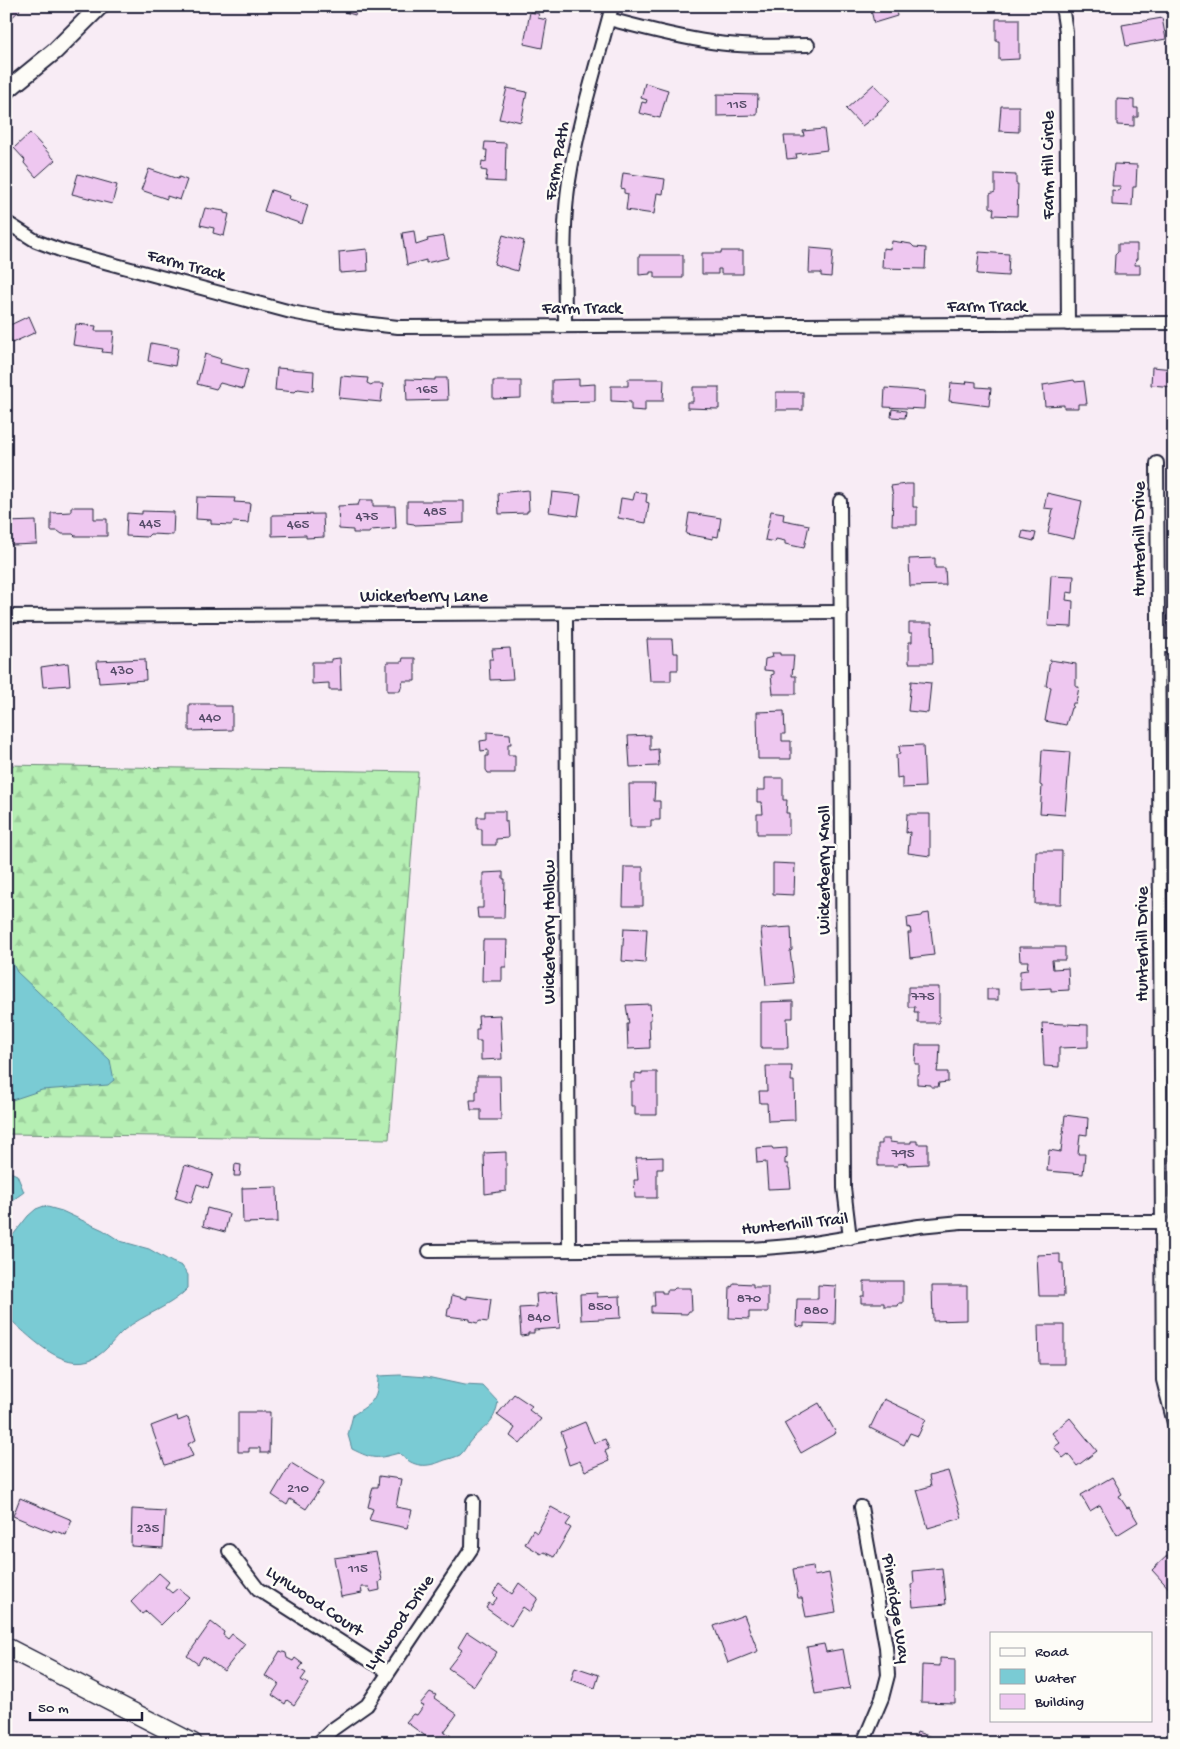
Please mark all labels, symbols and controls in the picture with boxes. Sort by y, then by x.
house number: 115 [726,96,747,114]
street label: Farm Hill Circle [1039,110,1060,220]
street label: Farm Path [541,120,575,203]
street label: Farm Track [144,245,229,287]
street label: Farm Track [946,297,1029,318]
street label: Farm Track [541,299,624,320]
house number: 165 [415,381,438,399]
street label: Hunterhill Drive [1130,481,1151,597]
house number: 485 [423,503,447,521]
house number: 475 [356,508,378,526]
house number: 445 [139,515,161,533]
house number: 465 [287,516,309,534]
street label: Wickerberry Lane [360,587,489,608]
house number: 430 [110,662,134,680]
house number: 440 [199,709,222,727]
street label: Wickerberry Knoll [815,805,836,935]
street label: Wickerberry Hollow [540,860,561,1004]
street label: Hunterhill Drive [1133,886,1154,1002]
house number: 775 [910,988,935,1006]
house number: 795 [890,1145,915,1163]
street label: Hunterhill Trail [741,1209,849,1241]
house number: 870 [737,1290,762,1308]
house number: 850 [588,1298,613,1316]
house number: 880 [804,1302,829,1320]
house number: 840 [527,1309,551,1327]
house number: 210 [287,1480,309,1498]
house number: 235 [136,1520,160,1538]
street label: Pineridge Way [876,1552,914,1665]
house number: 115 [347,1560,368,1578]
street label: Lynwood Court [261,1562,368,1643]
street label: Lynwood Drive [360,1571,440,1675]
legend [990,1632,1152,1722]
text: Road [1035,1644,1069,1662]
text: Water [1035,1670,1077,1688]
scale bar [30,1689,142,1721]
text: Building [1034,1694,1084,1712]
text: 50 m [38,1700,69,1718]

